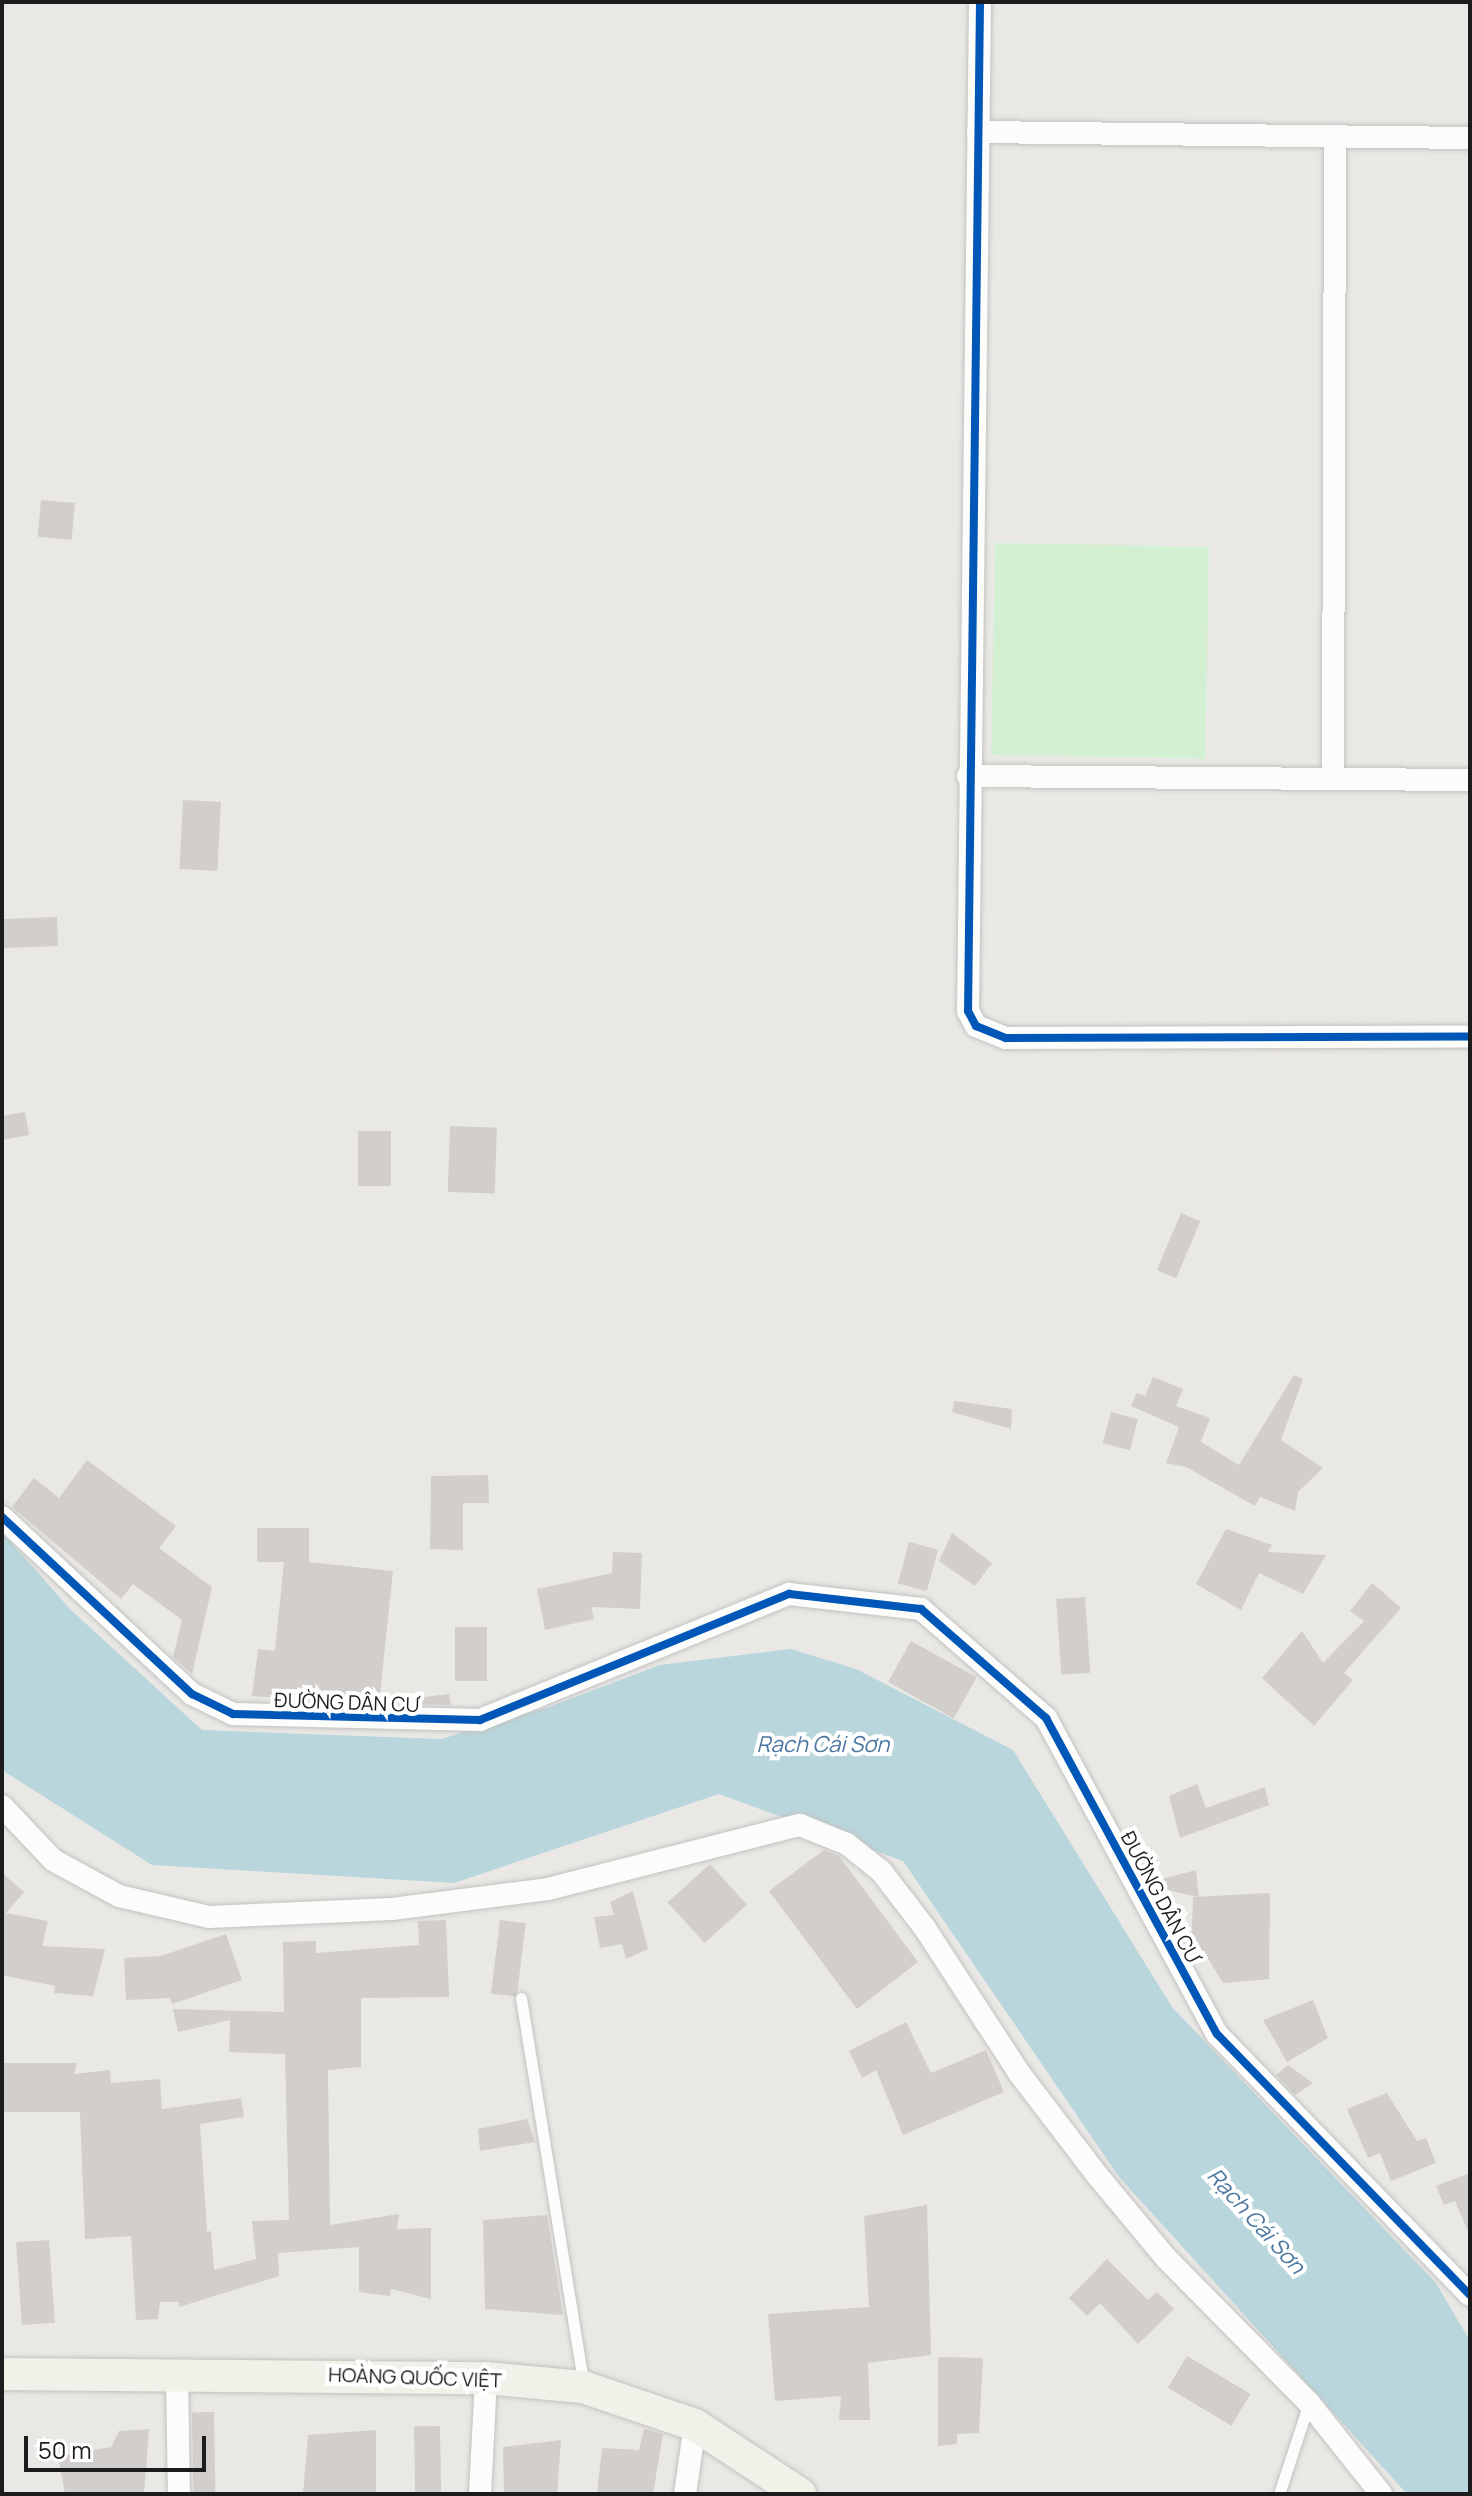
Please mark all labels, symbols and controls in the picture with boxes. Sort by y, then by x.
street label: ĐƯỜNG DÂN CƯ [274,1687,420,1717]
water label: Rạch Cái Sơn [757,1732,889,1758]
street label: ĐƯỜNG DÂN CƯ [1116,1827,1206,1967]
water label: Rạch Cái Sơn [1202,2163,1310,2279]
street label: HOÀNG QUỐC VIỆT [328,2362,502,2392]
scale bar [28,2420,210,2470]
text: 50 m [38,2433,92,2466]

